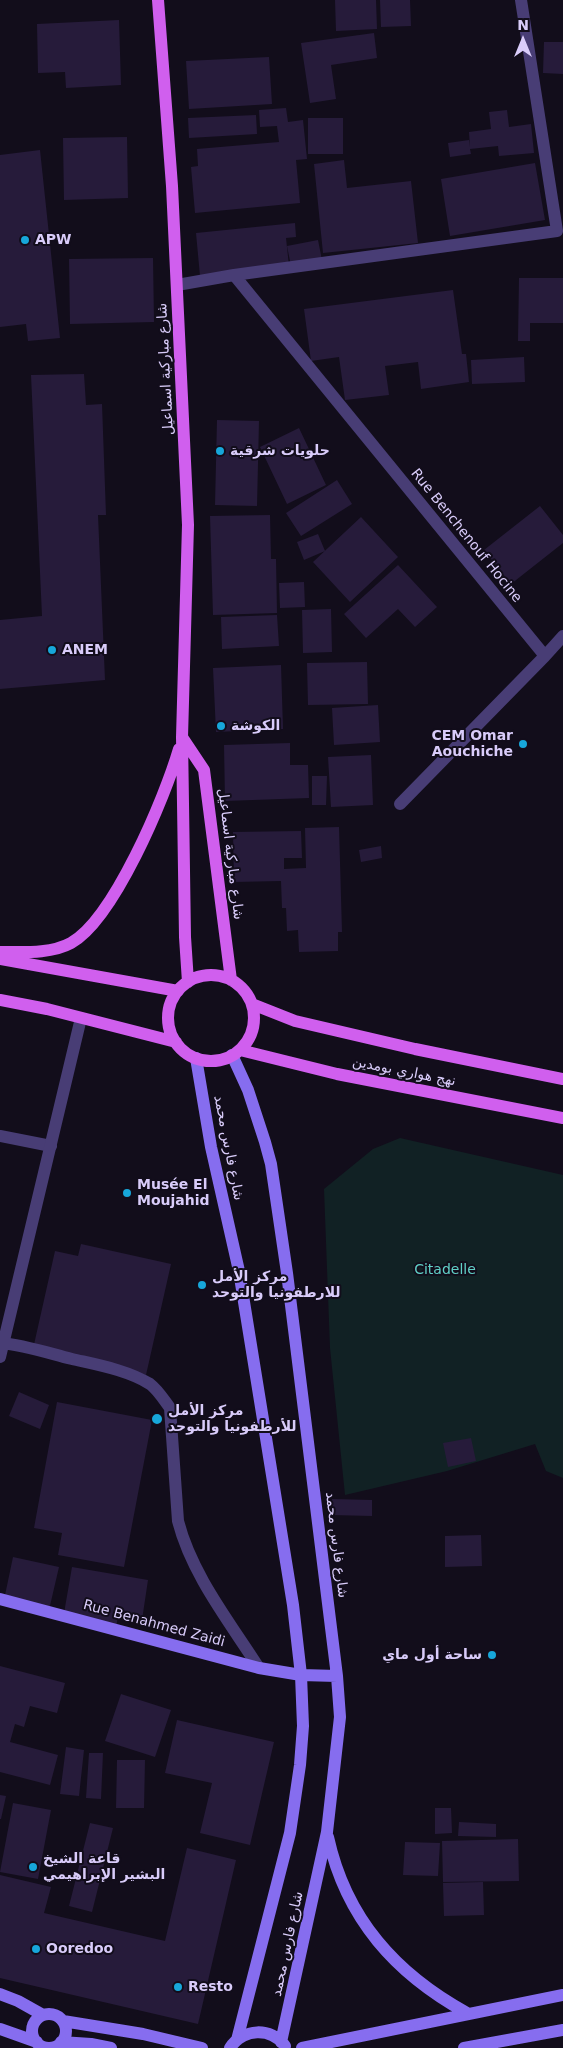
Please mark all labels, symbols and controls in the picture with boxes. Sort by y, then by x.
north arrow [498,15,548,65]
text: N [517,17,529,33]
place label: APW [35,232,72,248]
marker: APW [19,234,31,246]
street label: شارع مباركية اسماعيل [154,302,178,436]
place label: حلويات شرقية [230,443,330,459]
marker: حلويات شرقية [214,445,226,457]
street label: Rue Benchenouf Hocine [407,466,525,606]
place label: ANEM [62,642,108,658]
marker: ANEM [46,644,58,656]
place label: الكوشة [231,718,280,734]
marker: الكوشة [215,720,227,732]
place label: CEM Omar Aouchiche [432,728,513,760]
marker: CEM Omar Aouchiche [517,738,529,750]
street label: شارع مباركية اسماعيل [214,787,246,921]
street label: نهج هواري بومدين [351,1054,457,1090]
street label: شارع فارس محمد [210,1094,246,1202]
place label: Musée El Moujahid [137,1177,210,1210]
marker: Musée El Moujahid [121,1187,133,1199]
park label: Citadelle [414,1262,476,1278]
place label: مركز الأمل للارطفونيا والتوحد [212,1269,341,1302]
marker: مركز الأمل للارطفونيا والتوحد [196,1279,208,1291]
place label: مركز الأمل للأرطفونيا والتوحد [168,1403,297,1435]
marker: مركز الأمل للأرطفونيا والتوحد [150,1412,164,1426]
street label: شارع فارس محمد [321,1491,351,1599]
street label: Rue Benahmed Zaidi [81,1597,227,1651]
place label: ساحة أول ماي [382,1647,482,1663]
marker: ساحة أول ماي [486,1649,498,1661]
place label: قاعة الشيخ البشير الإبراهيمي [43,1851,165,1884]
marker: قاعة الشيخ البشير الإبراهيمي [27,1861,39,1873]
street label: شارع فارس محمد [269,1890,307,1998]
place label: Ooredoo [46,1941,113,1957]
marker: Ooredoo [30,1943,42,1955]
place label: Resto [188,1979,233,1995]
marker: Resto [172,1981,184,1993]

